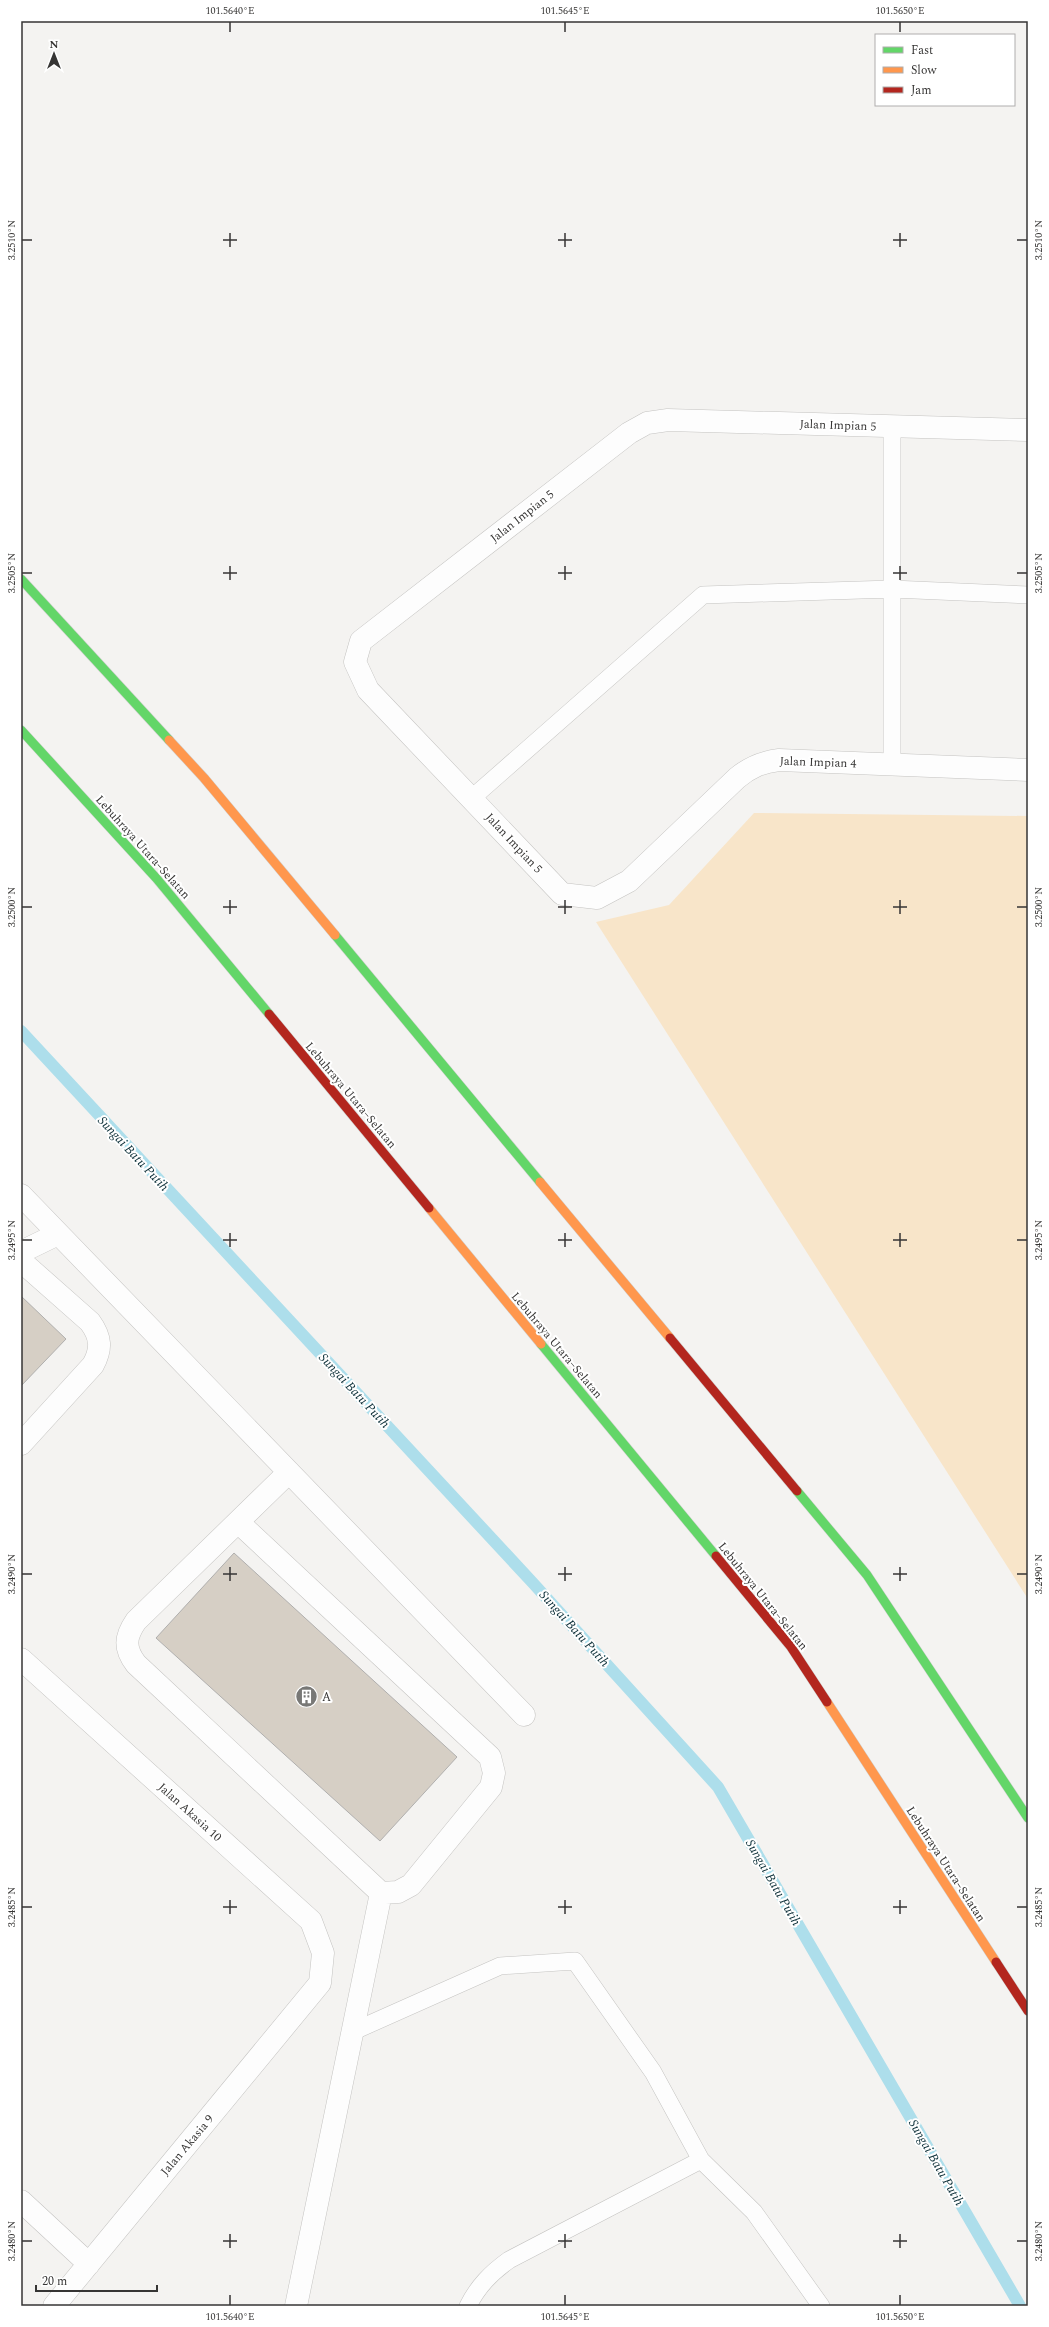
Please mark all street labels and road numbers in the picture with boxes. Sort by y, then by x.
street label: Jalan Impian 5 [799,415,877,436]
street label: Jalan Impian 5 [486,485,558,548]
street label: Jalan Impian 4 [779,752,857,773]
street label: Lebuhraya Utara–Selatan [91,791,195,904]
street label: Jalan Impian 5 [480,809,547,878]
street label: Lebuhraya Utara–Selatan [300,1038,401,1153]
street label: Lebuhraya Utara–Selatan [506,1288,607,1403]
street label: Lebuhraya Utara–Selatan [713,1538,812,1654]
street label: Jalan Akasia 10 [153,1778,226,1846]
street label: Lebuhraya Utara–Selatan [901,1803,990,1926]
street label: Jalan Akasia 9 [156,2111,219,2180]

